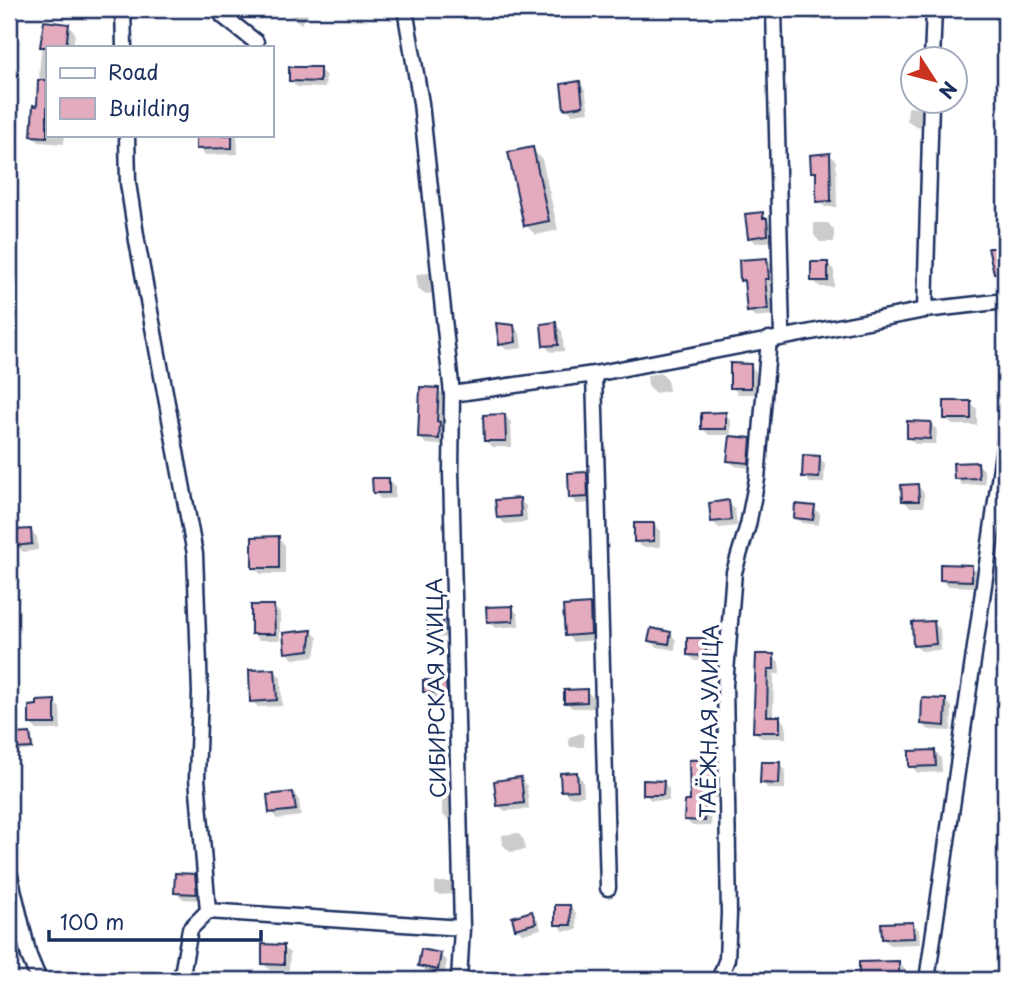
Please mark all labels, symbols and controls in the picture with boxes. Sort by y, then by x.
legend [46,46,273,136]
north arrow [898,46,968,116]
text: Road [108,55,159,87]
text: N [933,76,964,105]
text: Building [108,91,190,123]
street label: СИБИРСКАЯ УЛИЦА [417,578,453,798]
street label: ТАЁЖНАЯ УЛИЦА [690,624,726,818]
scale bar [49,898,261,942]
text: 100 m [60,905,124,937]

